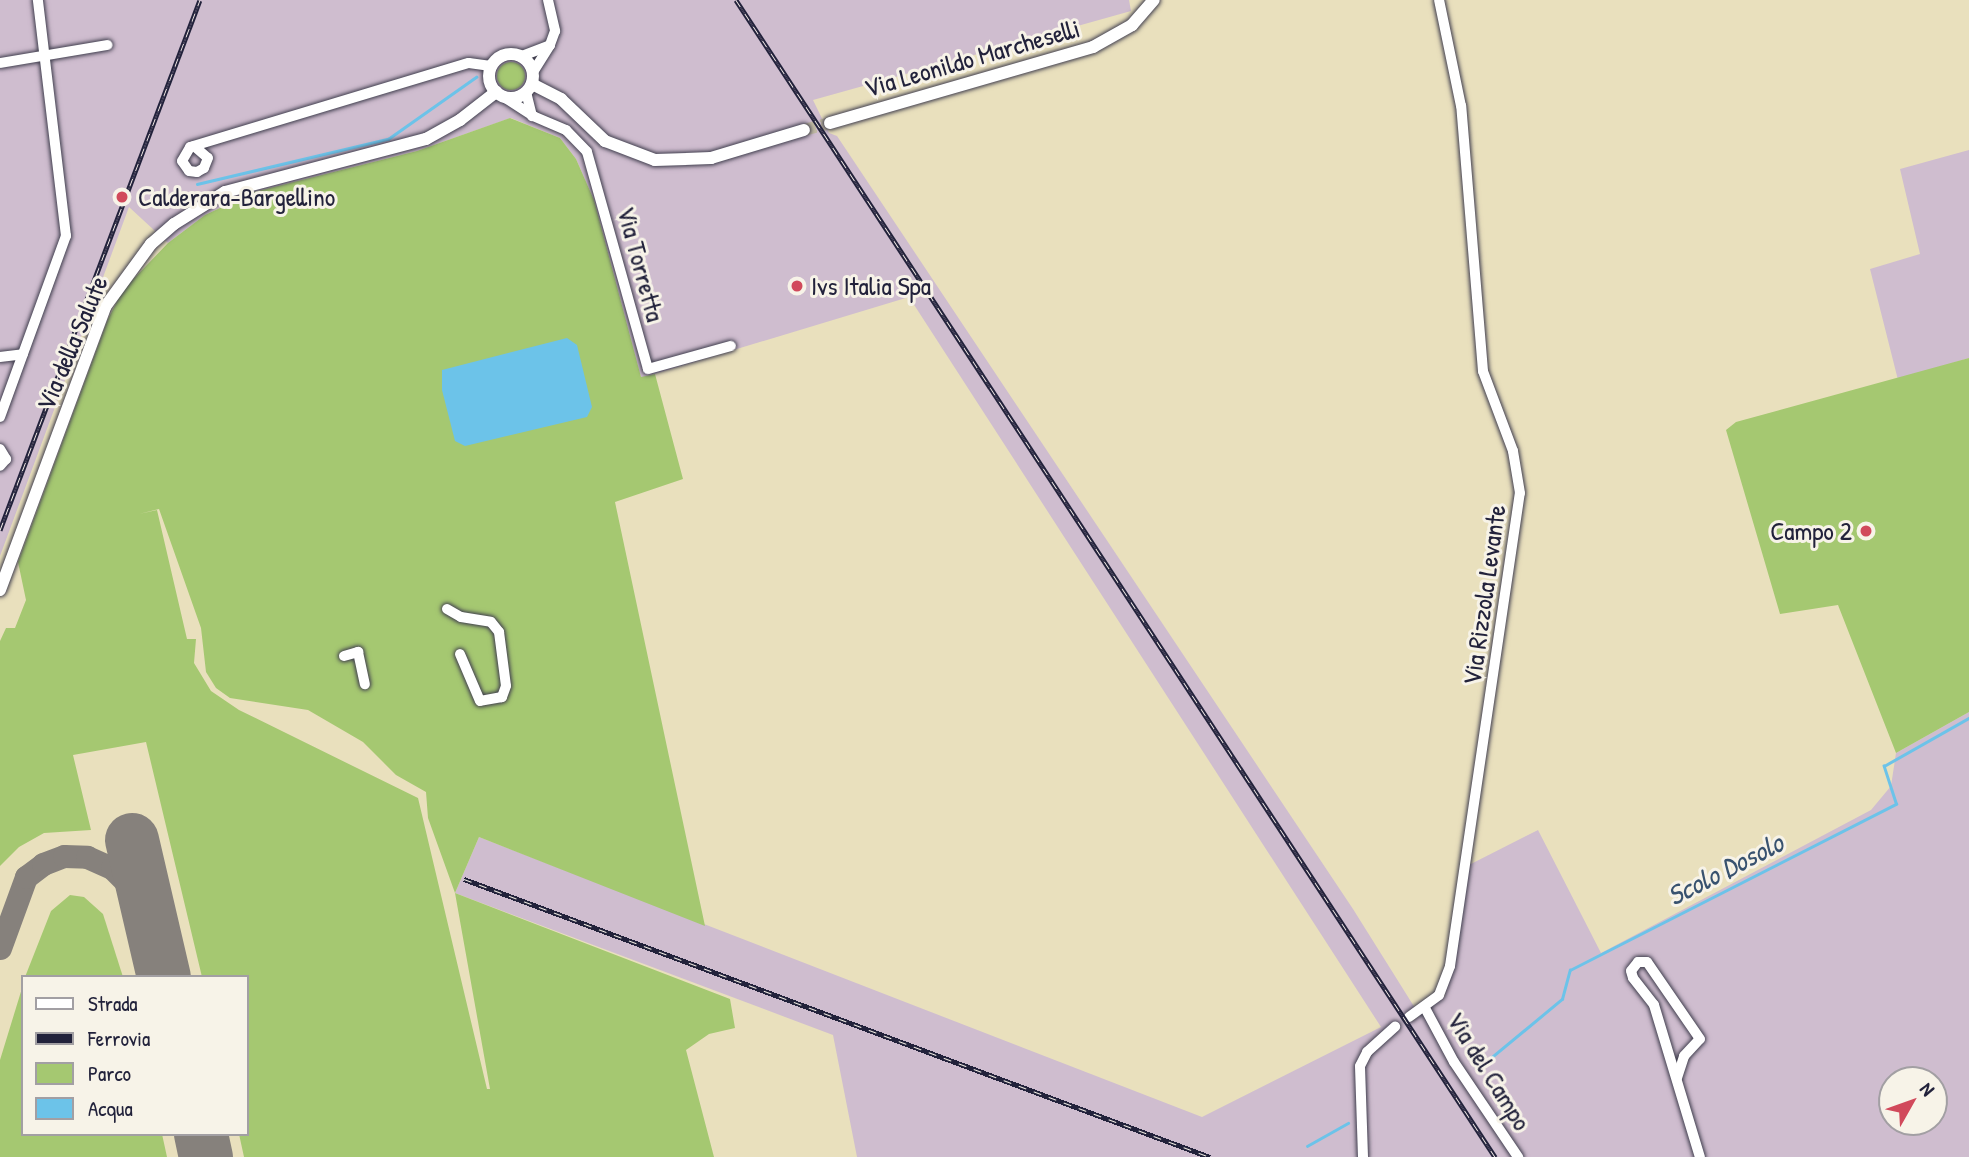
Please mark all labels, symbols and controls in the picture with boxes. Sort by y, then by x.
street label: Via Leonildo Marcheselli [861,12,1083,104]
place label: Calderara-Bargellino [138,181,335,213]
marker: Calderara-Bargellino [112,187,132,207]
street label: Via Torretta [611,203,671,325]
place label: Ivs Italia Spa [811,270,931,302]
street label: Via della Salute [30,271,114,415]
marker: Ivs Italia Spa [789,278,805,294]
street label: Via Rizzola Levante [1456,503,1512,687]
place label: Campo 2 [1770,515,1852,547]
marker: Campo 2 [1858,523,1874,539]
water label: Scolo Dosolo [1661,826,1789,912]
legend [21,975,248,1136]
text: Strada [88,989,138,1018]
street label: Via del Campo [1440,1006,1538,1136]
text: Ferrovia [88,1024,150,1053]
text: Parco [88,1059,131,1088]
north arrow [1878,1066,1948,1136]
text: N [1914,1077,1941,1101]
text: Acqua [88,1094,133,1123]

